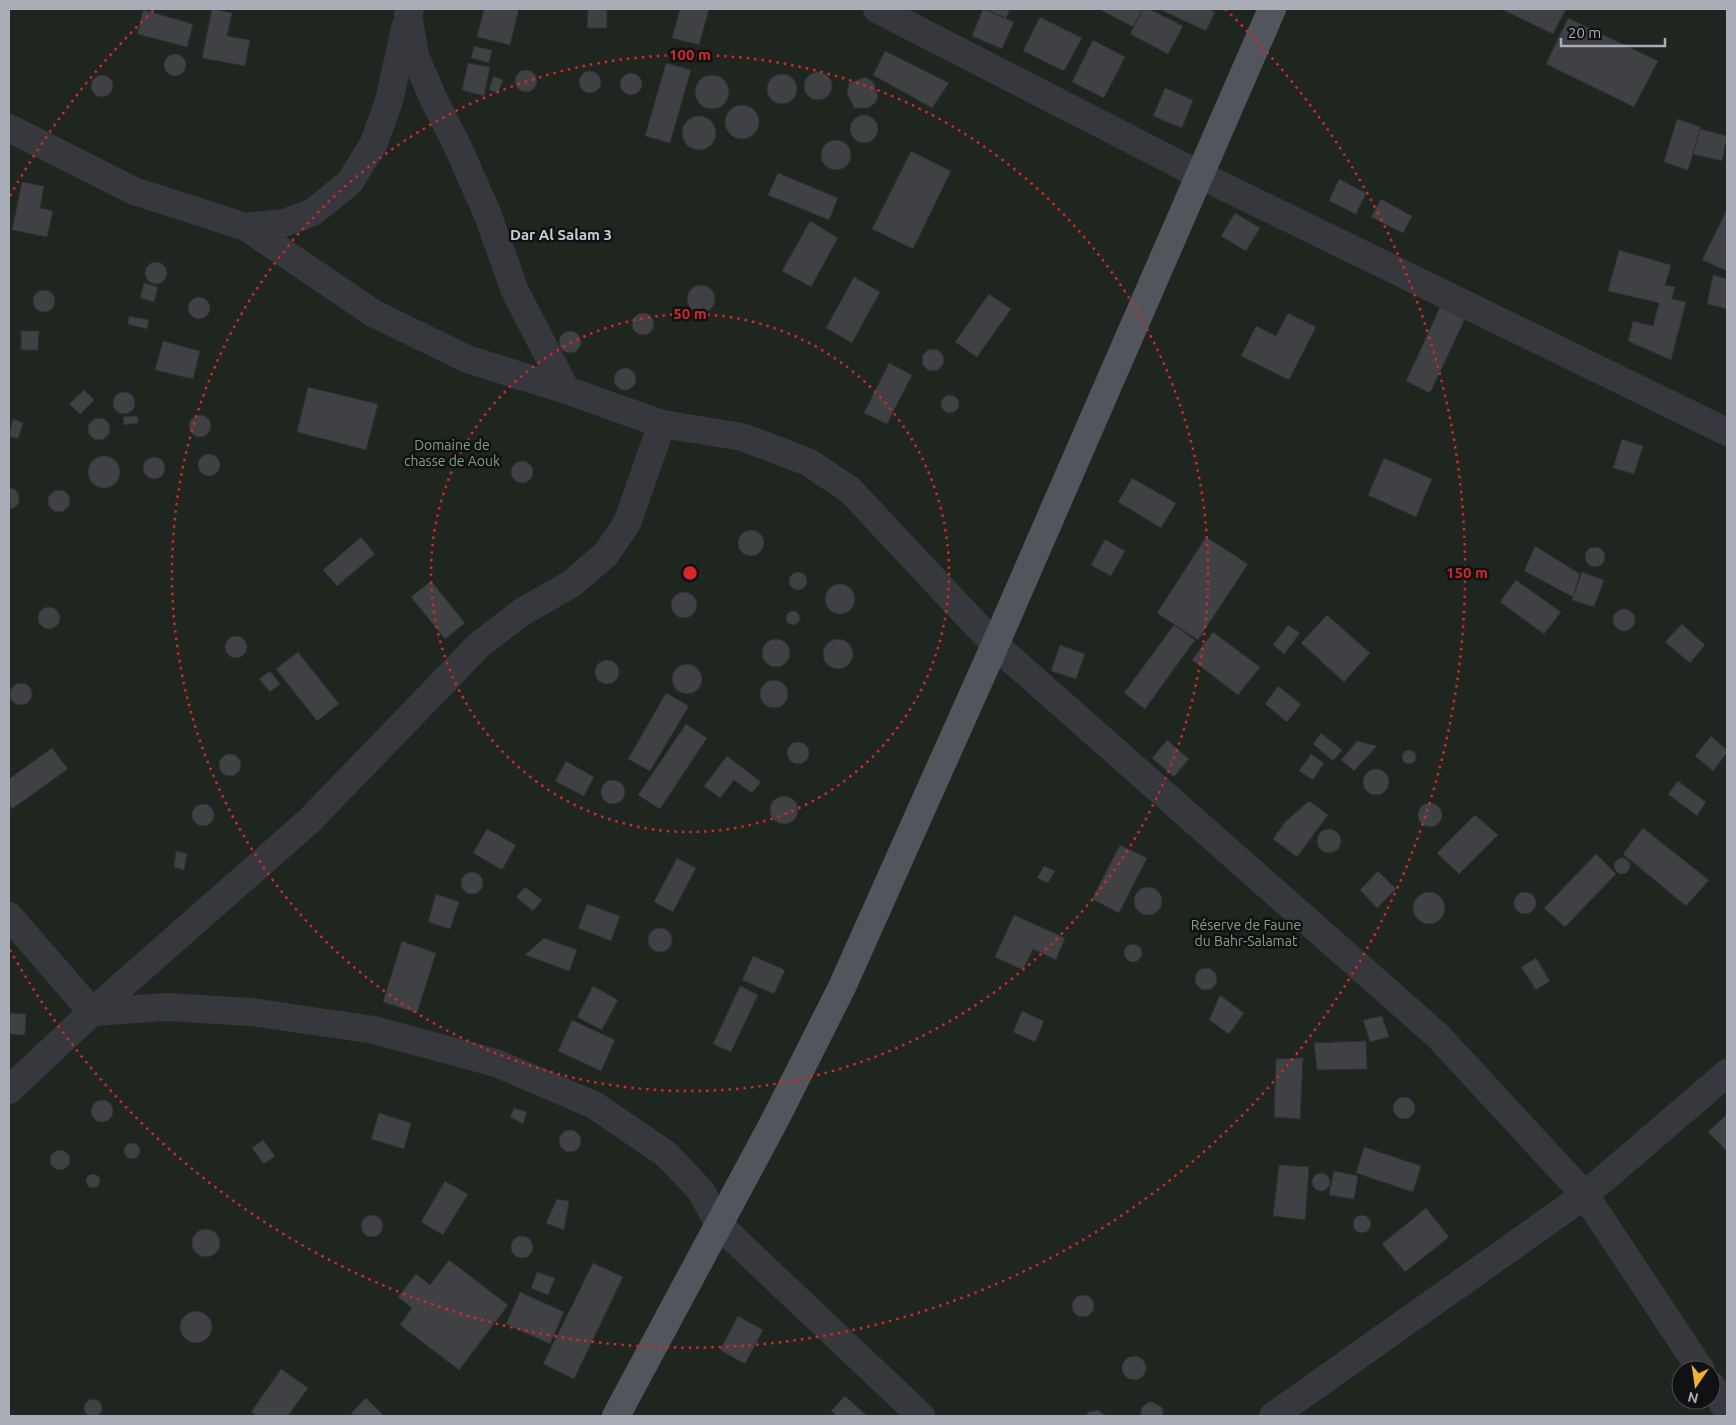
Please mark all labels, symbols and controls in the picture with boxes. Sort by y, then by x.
scale bar [1561,15,1665,47]
text: 20 m [1568,24,1601,41]
text: 100 m [669,46,711,63]
district label: Dar Al Salam 3 [510,226,612,243]
text: 50 m [673,305,707,322]
park label: Domaine de chasse de Aouk [404,437,500,469]
centre of rings [681,564,699,582]
text: 150 m [1446,564,1488,581]
park label: Réserve de Faune du Bahr-Salamat [1191,917,1301,949]
north arrow [1671,1360,1721,1410]
text: N [1686,1389,1700,1407]

